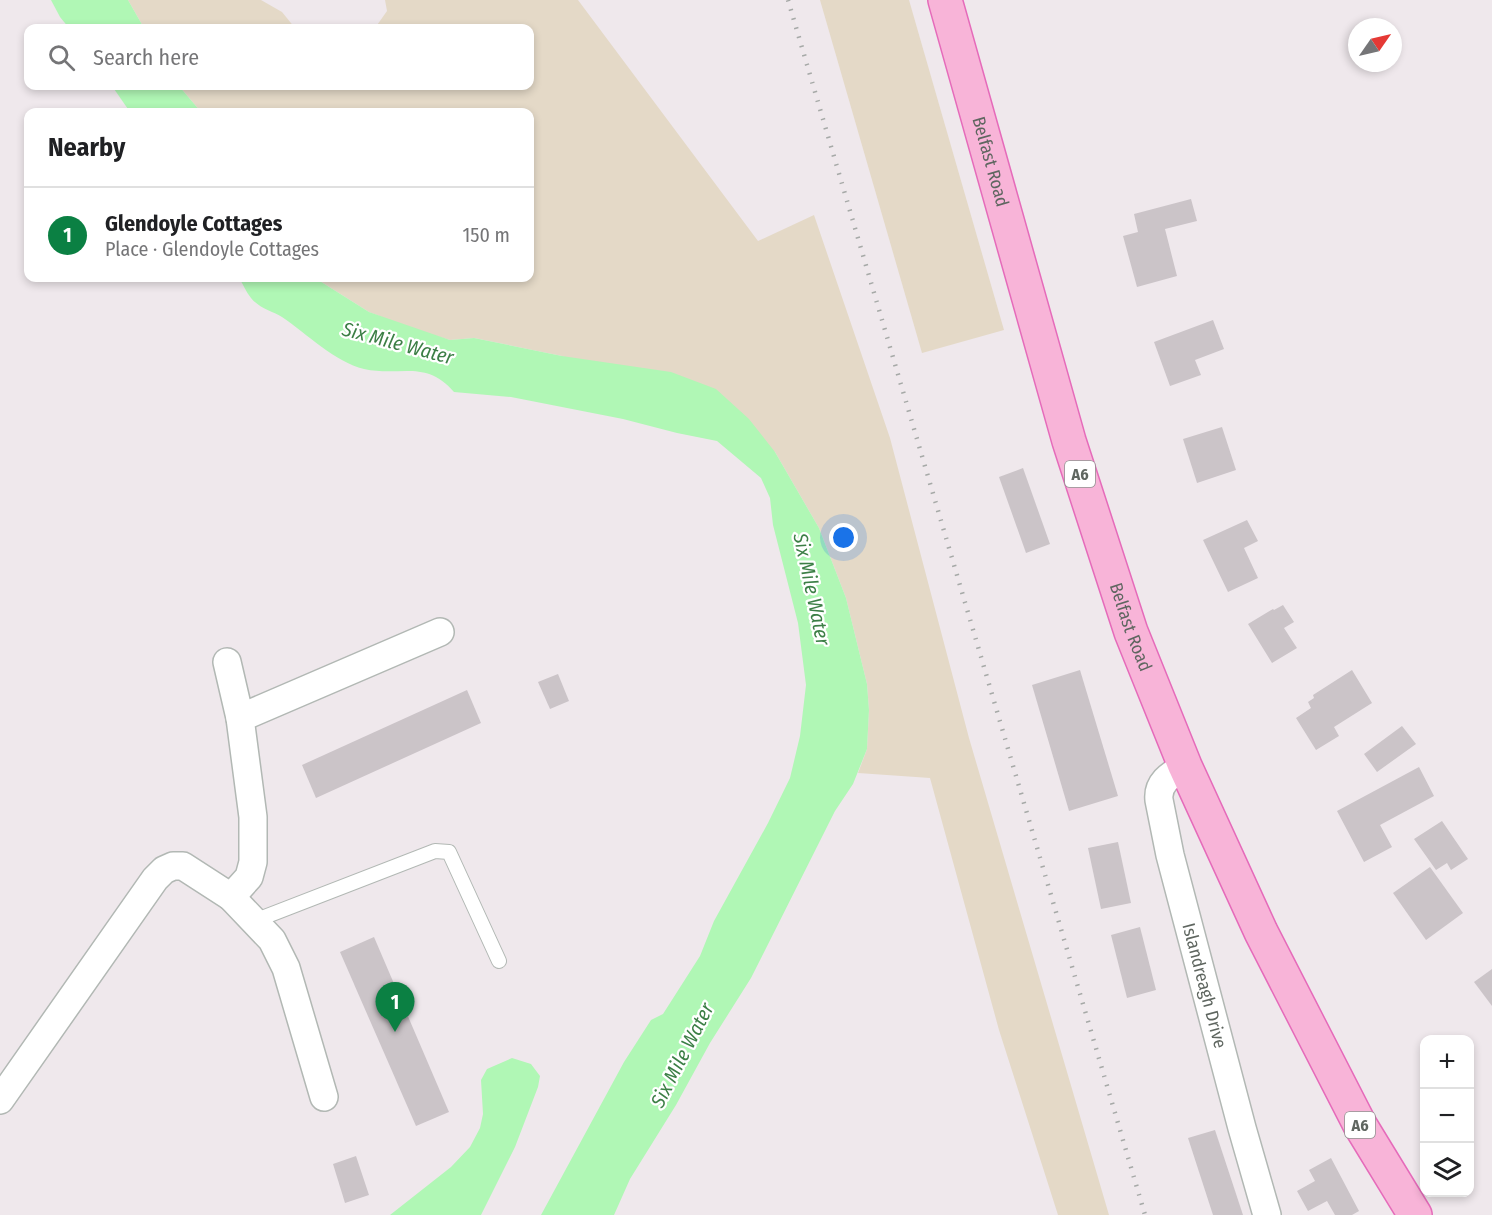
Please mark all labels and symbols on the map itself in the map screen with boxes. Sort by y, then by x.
north arrow [1348,18,1402,72]
street label: Belfast Road [967,114,1014,209]
water label: Six Mile Water [339,316,457,370]
road number: A6 [1065,461,1095,487]
your location [829,523,858,552]
water label: Six Mile Water [788,530,836,648]
street label: Belfast Road [1105,580,1157,674]
street label: Islandreagh Drive [1177,921,1232,1051]
pin: 1 [376,982,414,1032]
water label: Six Mile Water [645,998,719,1112]
road number: A6 [1345,1112,1375,1138]

